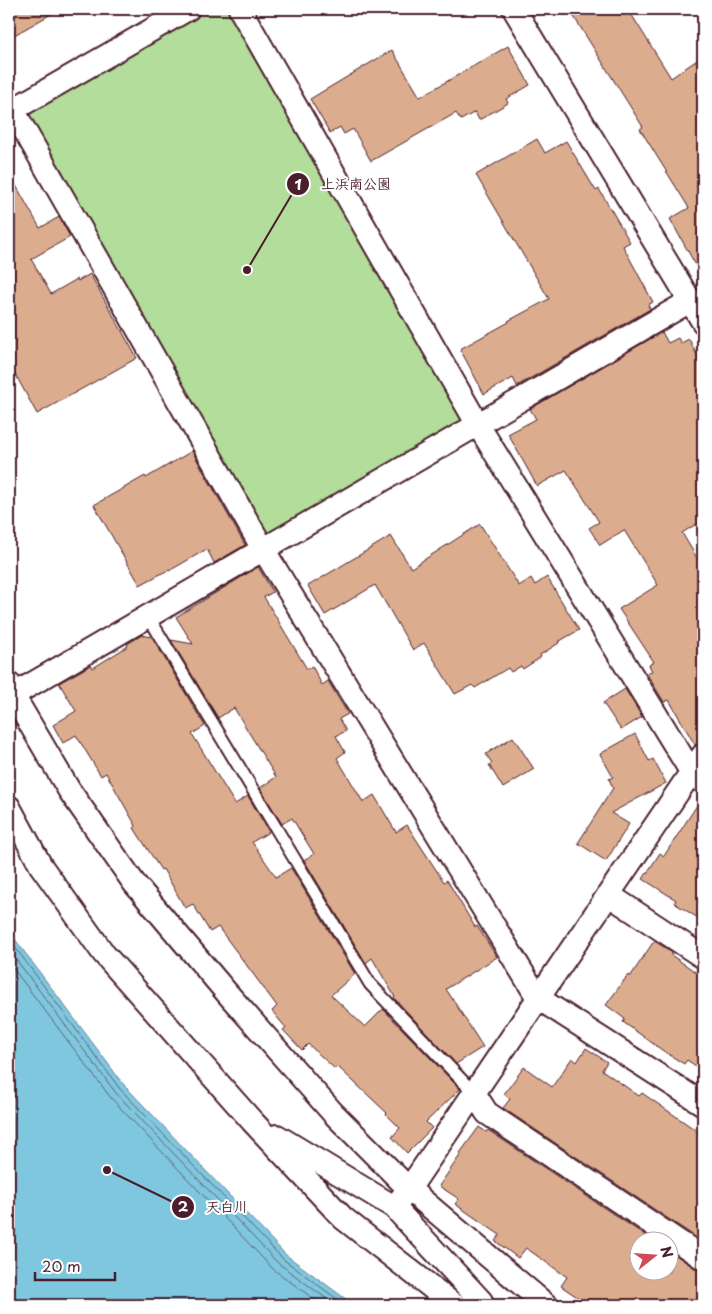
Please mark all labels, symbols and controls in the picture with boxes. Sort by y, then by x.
callout: 上浜南公園 [286,170,401,199]
text: 1 [294,172,302,195]
text: 上浜南公園 [321,173,391,194]
callout: 天白川 [171,1192,258,1221]
text: 2 [178,1194,189,1217]
text: 天白川 [206,1196,248,1217]
north arrow [630,1232,680,1282]
text: N [655,1244,679,1260]
scale bar [35,1249,115,1281]
text: 20 m [42,1254,81,1277]

